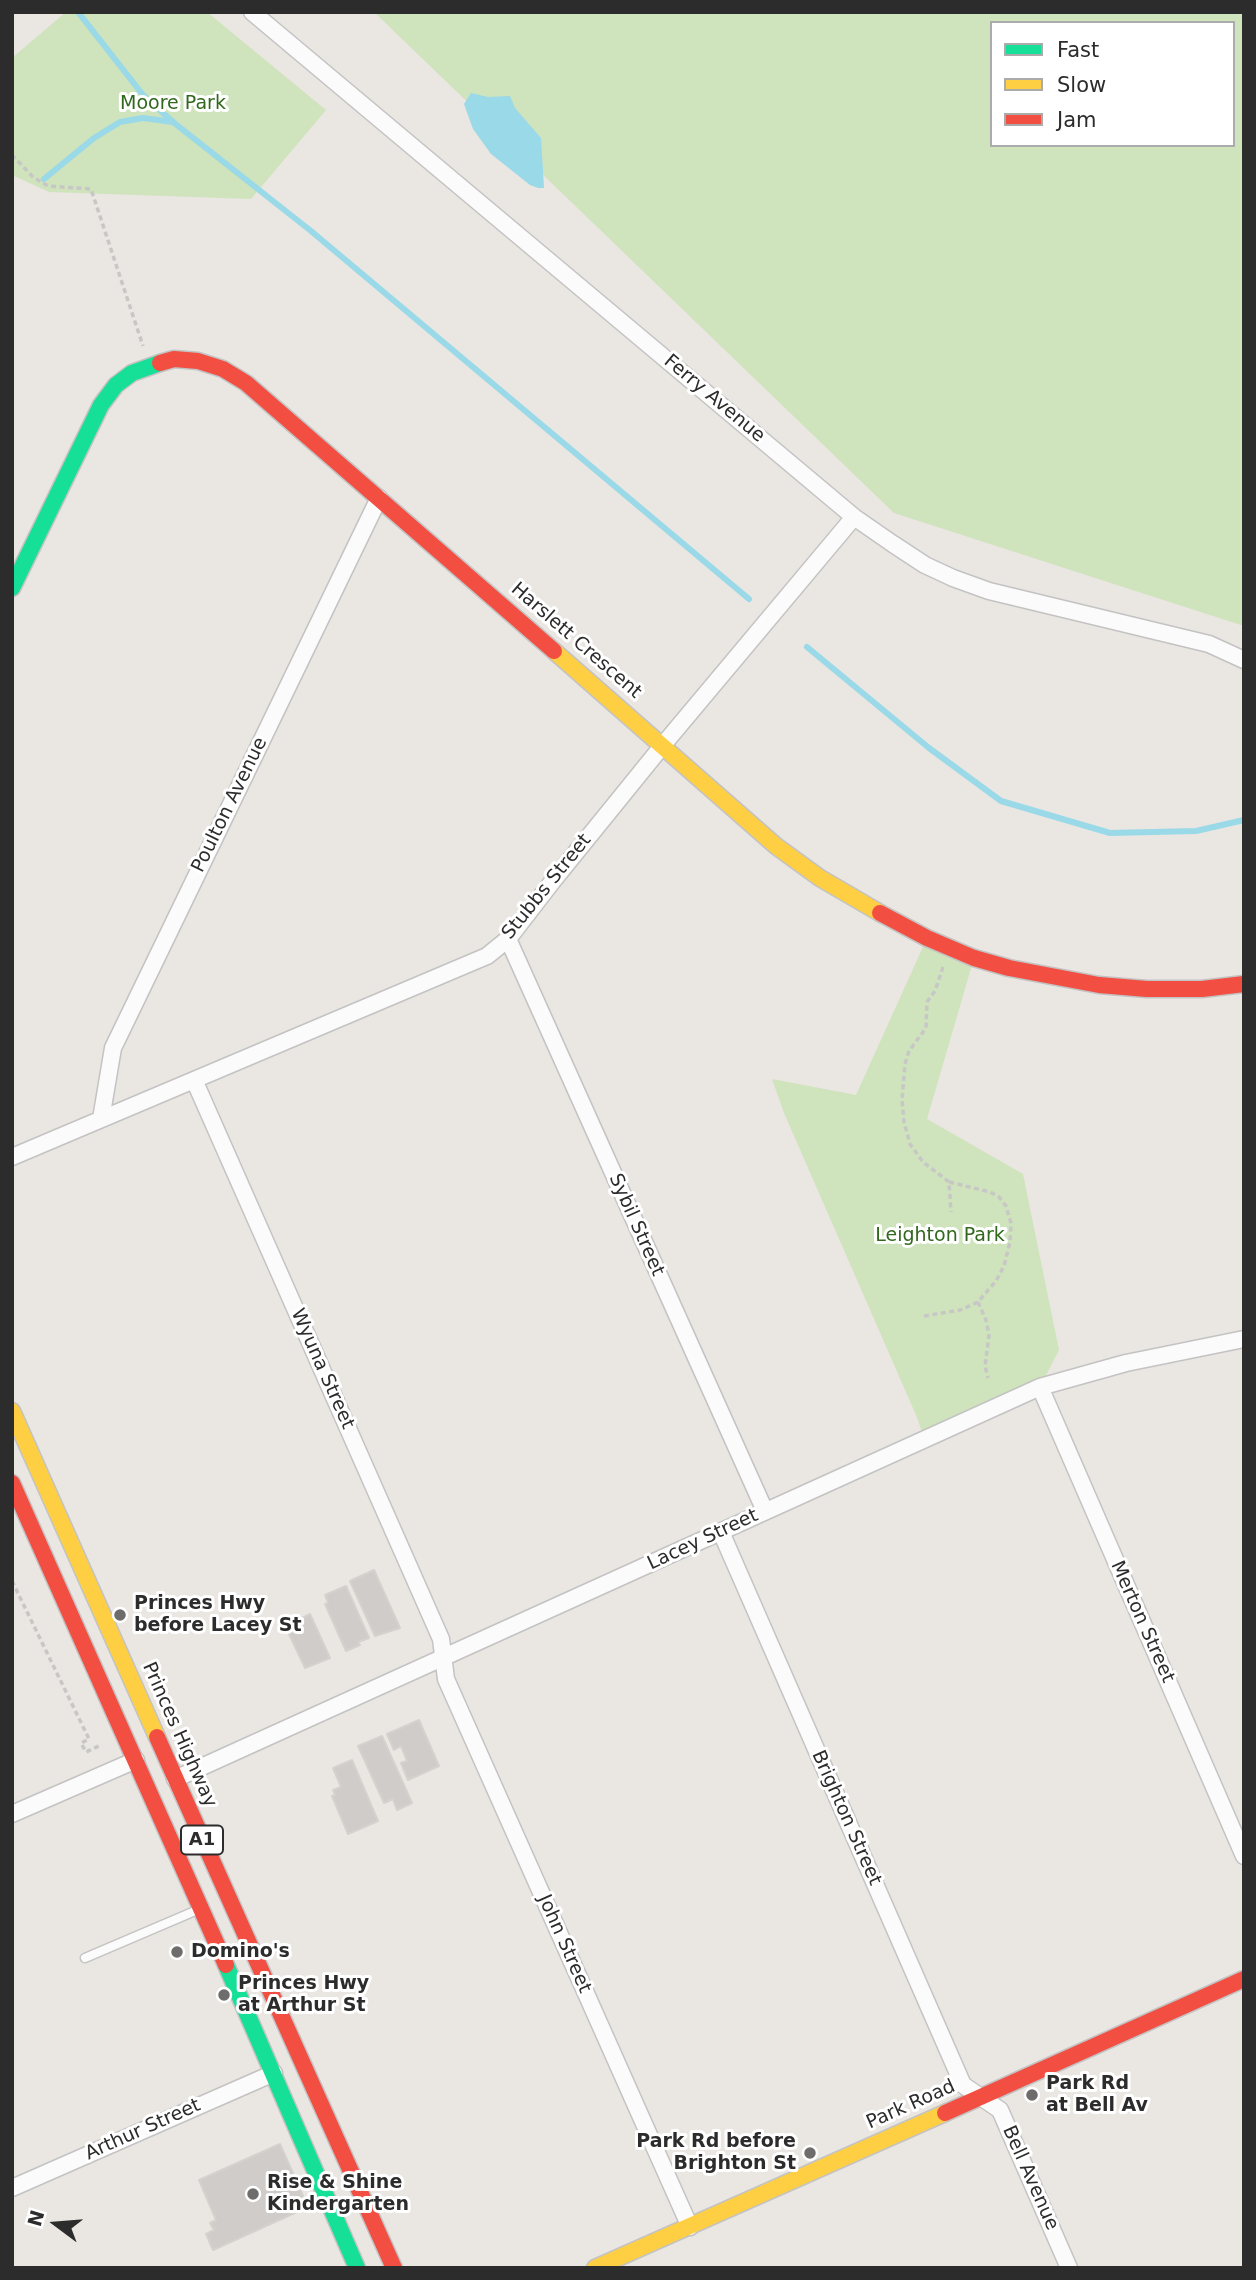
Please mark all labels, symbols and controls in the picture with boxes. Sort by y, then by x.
legend [990,21,1235,147]
text: Fast [1057,38,1099,62]
text: Slow [1057,73,1106,97]
park label: Moore Park [120,93,226,115]
text: Jam [1057,108,1097,132]
street label: Ferry Avenue [659,350,769,448]
street label: Harslett Crescent [506,578,646,704]
street label: Poulton Avenue [187,734,273,876]
street label: Stubbs Street [497,830,597,944]
street label: Sybil Street [603,1170,669,1280]
park label: Leighton Park [875,1225,1005,1247]
street label: Wyuna Street [285,1305,359,1433]
street label: Lacey Street [644,1504,762,1576]
street label: Merton Street [1105,1558,1179,1686]
place label: Princes Hwy before Lacey St [134,1593,302,1637]
marker: Princes Hwy before Lacey St [112,1607,128,1623]
street label: Princes Highway [137,1659,221,1811]
street label: Brighton Street [806,1747,886,1889]
road number: A1 [181,1826,223,1854]
street label: John Street [532,1891,596,1997]
place label: Domino's [191,1941,290,1963]
marker: Domino's [169,1944,185,1960]
place label: Princes Hwy at Arthur St [238,1973,369,2017]
marker: Princes Hwy at Arthur St [216,1987,232,2003]
place label: Park Rd at Bell Av [1046,2073,1148,2117]
street label: Park Road [863,2075,959,2135]
marker: Park Rd at Bell Av [1024,2087,1040,2103]
street label: Arthur Street [82,2094,204,2166]
street label: Bell Avenue [997,2122,1063,2234]
place label: Park Rd before Brighton St [636,2131,796,2175]
marker: Park Rd before Brighton St [802,2145,818,2161]
place label: Rise & Shine Kindergarten [267,2172,409,2216]
marker: Rise & Shine Kindergarten [245,2186,261,2202]
north arrow [21,2189,91,2259]
text: N [23,2208,49,2229]

